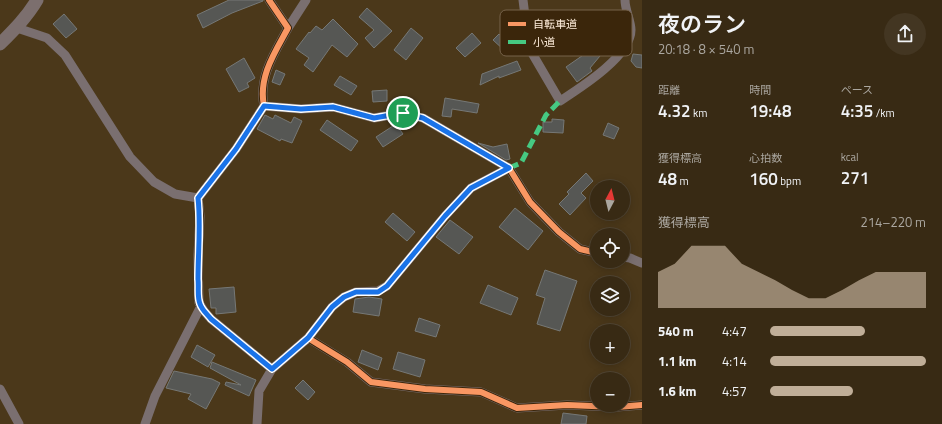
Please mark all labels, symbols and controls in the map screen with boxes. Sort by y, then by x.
text: 夜のラン [658,7,746,41]
legend [500,10,632,56]
button: share [884,13,926,55]
text: 自転車道 [533,16,577,32]
text: 小道 [533,34,555,50]
text: 20:18 · 8 × 540 m [658,39,754,59]
text: 距離 [658,82,680,98]
text: 時間 [749,82,771,98]
text: ペース [841,82,873,98]
pin [386,96,420,130]
text: 4.32 [658,98,691,124]
text: 19:48 [749,98,791,124]
text: 4:35 [841,98,873,124]
icon: arrive [392,102,414,124]
text: km [691,105,708,121]
text: /km [873,105,895,121]
text: kcal [841,149,859,165]
text: 獲得標高 [658,150,702,166]
text: 心拍数 [749,150,782,166]
text: 271 [841,165,869,191]
text: 48 [658,166,677,192]
text: 160 [749,166,778,192]
text: m [677,173,689,189]
text: bpm [778,173,801,189]
north arrow [590,180,630,220]
map controls [590,180,630,412]
text: 獲得標高 [658,212,710,232]
text: 214–220 m [860,212,926,232]
button: locate [590,228,630,268]
button: layers [590,276,630,316]
text: 540 m [658,321,694,341]
text: 4:47 [722,321,747,341]
button: + [590,324,630,364]
text: 1.1 km [658,351,696,371]
text: 4:14 [722,351,747,371]
button: − [590,372,630,412]
text: 1.6 km [658,381,696,401]
text: 4:57 [722,381,747,401]

